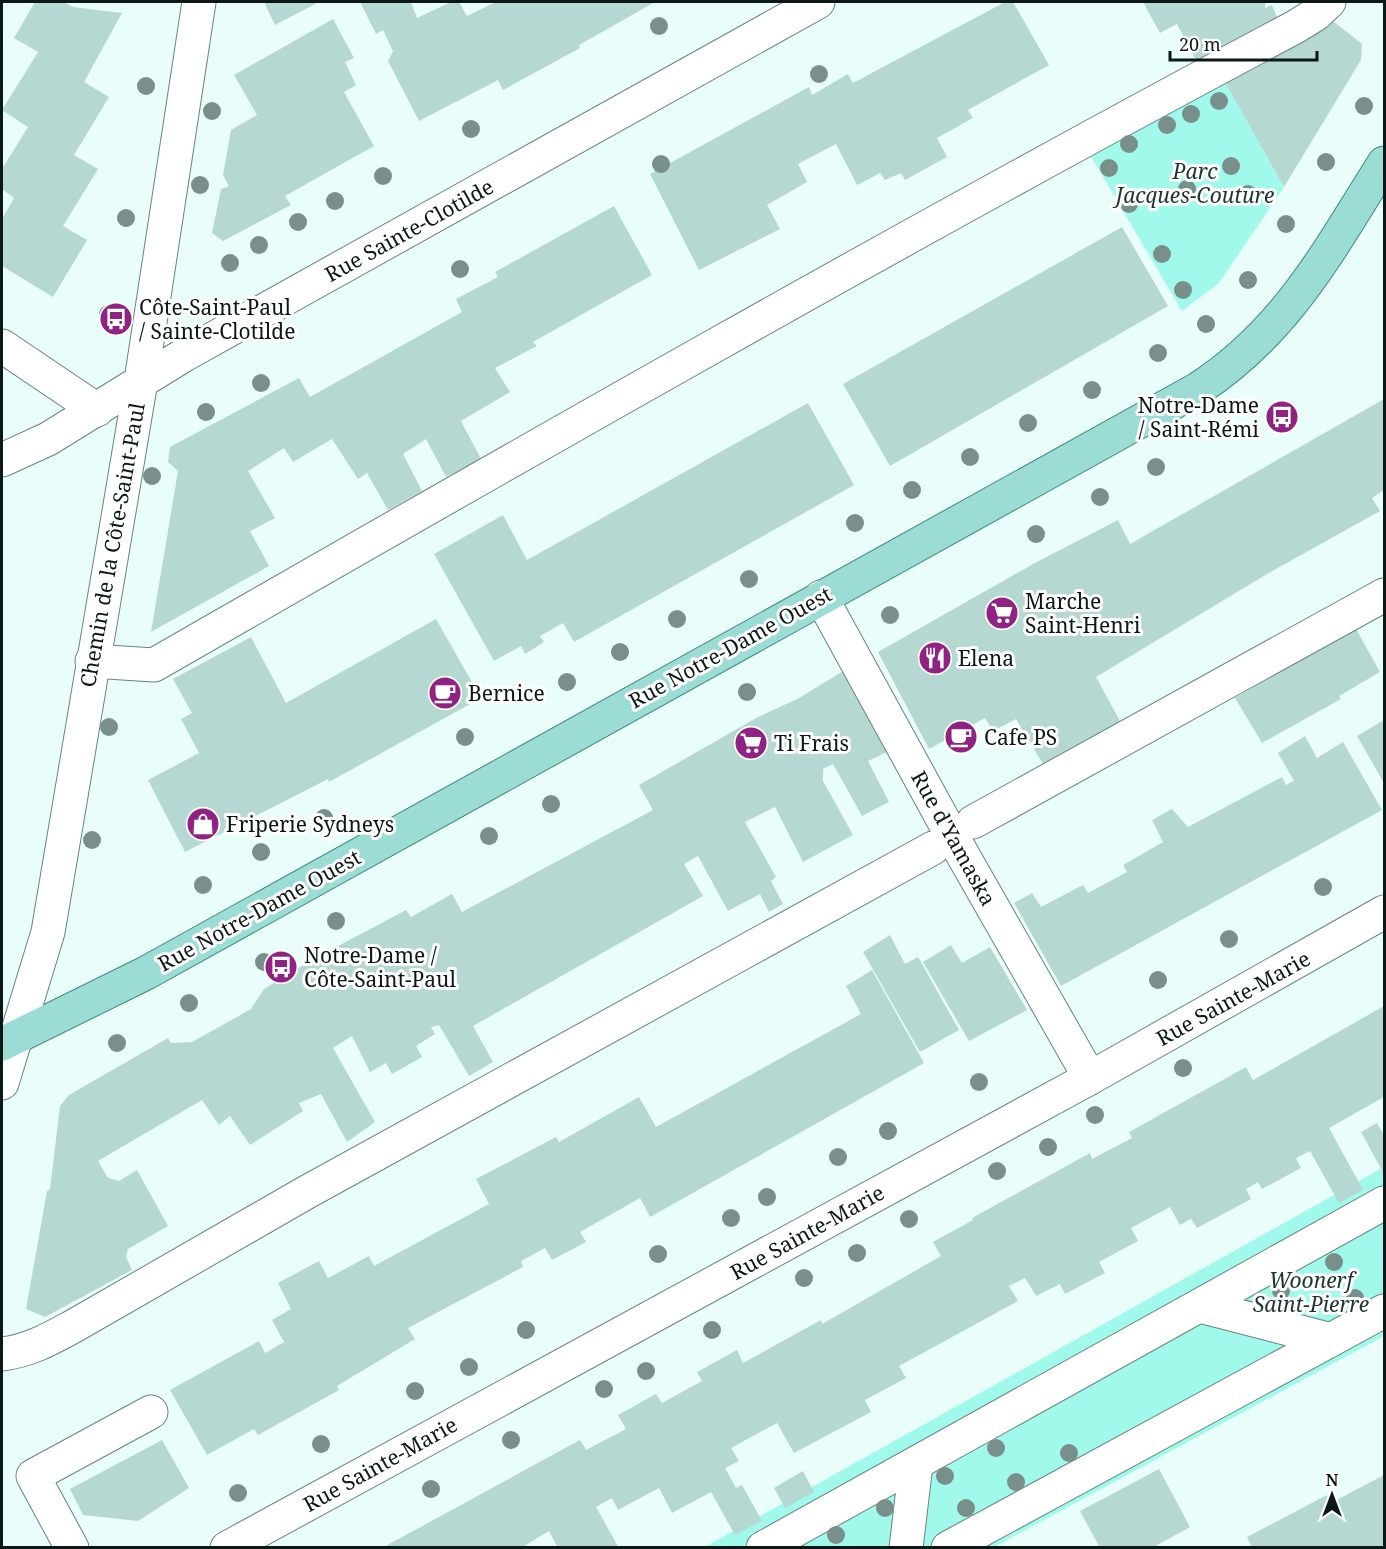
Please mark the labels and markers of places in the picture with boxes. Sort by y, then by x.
place label: Côte-Saint-Paul / Sainte-Clotilde [139,293,295,345]
bus stop icon: Côte-Saint-Paul / Sainte-Clotilde [98,301,134,337]
place label: Notre-Dame / Saint-Rémi [1138,391,1259,443]
bus stop icon: Notre-Dame / Saint-Rémi [1264,399,1300,435]
place label: Marche Saint-Henri [1025,587,1141,639]
supermarket icon: Marche Saint-Henri [984,595,1020,631]
restaurant icon: Elena [917,640,953,676]
place label: Elena [958,644,1014,672]
cafe icon: Bernice [427,675,463,711]
place label: Bernice [468,679,545,707]
cafe icon: Cafe PS [943,719,979,755]
place label: Cafe PS [984,723,1057,751]
supermarket icon: Ti Frais [733,725,769,761]
place label: Ti Frais [774,729,849,757]
shop icon: Friperie Sydneys [185,806,221,842]
place label: Friperie Sydneys [226,810,394,838]
place label: Notre-Dame / Côte-Saint-Paul [304,941,456,993]
bus stop icon: Notre-Dame / Côte-Saint-Paul [263,949,299,985]

